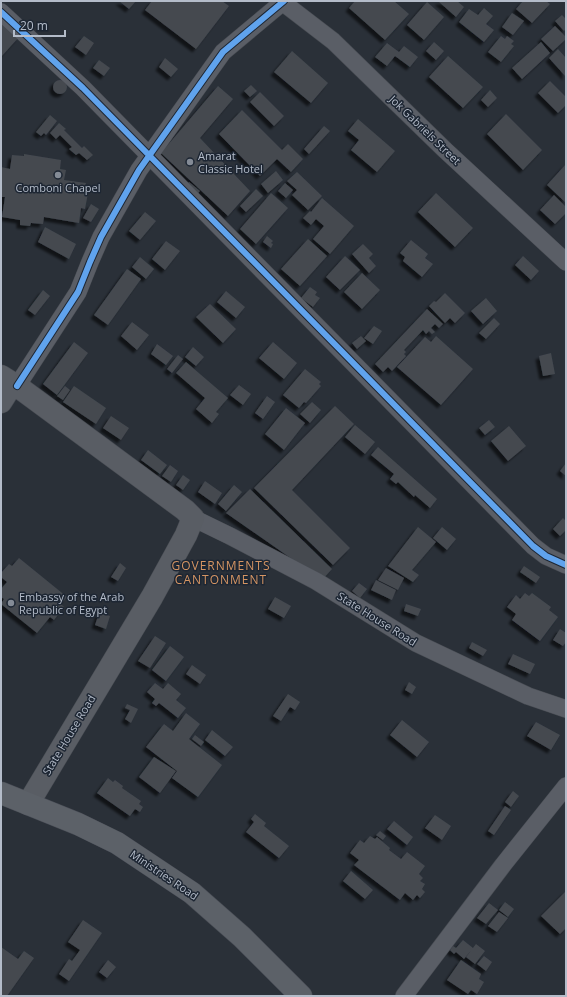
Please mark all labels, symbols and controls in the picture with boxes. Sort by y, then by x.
scale bar [14,12,65,38]
text: 20 m [20,17,48,34]
street label: Jok Gabriels Street [386,91,464,168]
place label: Amarat Classic Hotel [198,148,263,176]
marker: Amarat Classic Hotel [185,157,195,167]
marker: Comboni Chapel [53,170,63,180]
place label: Comboni Chapel [16,180,100,195]
district label: GOVERNMENTS CANTONMENT [171,557,271,588]
street label: State House Road [335,588,420,649]
place label: Embassy of the Arab Republic of Egypt [19,589,124,617]
marker: Embassy of the Arab Republic of Egypt [6,598,16,608]
street label: State House Road [39,692,98,778]
street label: Ministries Road [127,846,201,903]

